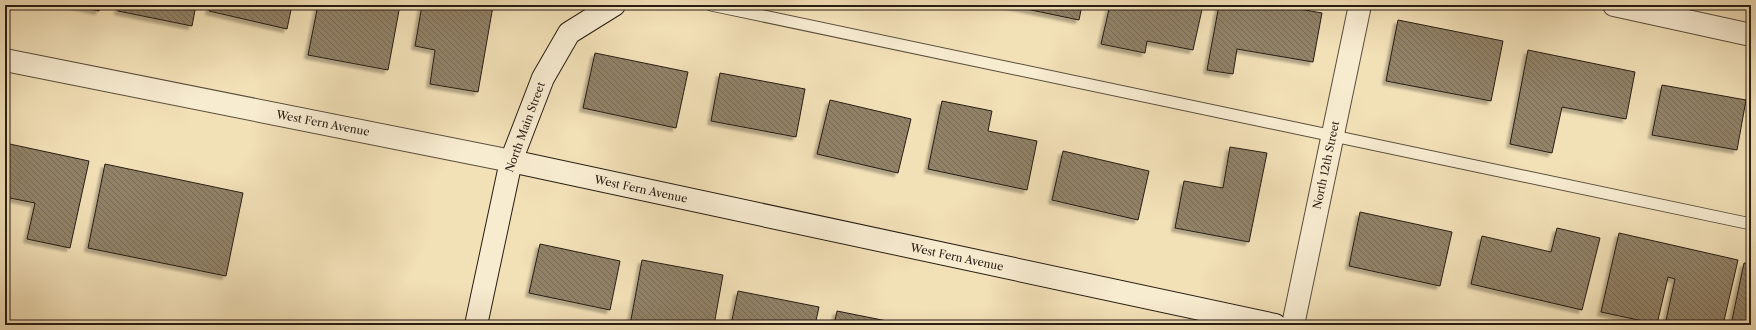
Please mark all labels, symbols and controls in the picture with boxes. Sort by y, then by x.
street label: North Main Street [502,80,548,174]
street label: West Fern Avenue [274,107,371,139]
street label: North 12th Street [1310,120,1342,210]
street label: West Fern Avenue [592,172,689,206]
street label: West Fern Avenue [908,240,1005,274]

